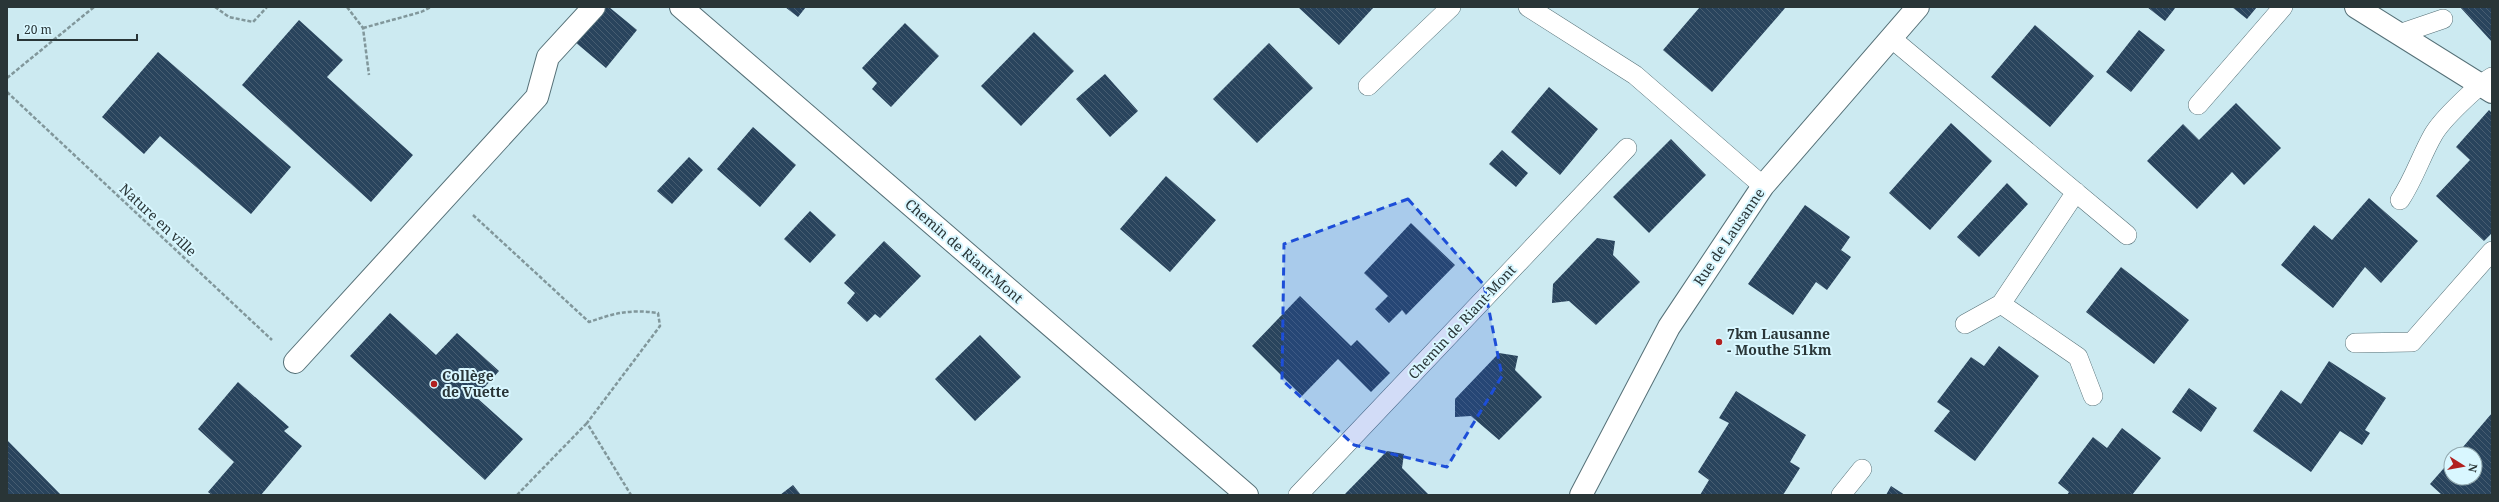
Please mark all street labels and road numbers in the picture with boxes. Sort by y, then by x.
street label: Nature en ville [116,179,201,260]
street label: Rue de Lausanne [1689,184,1768,289]
street label: Chemin de Riant-Mont [901,194,1027,307]
street label: Chemin de Riant-Mont [1404,260,1520,383]

